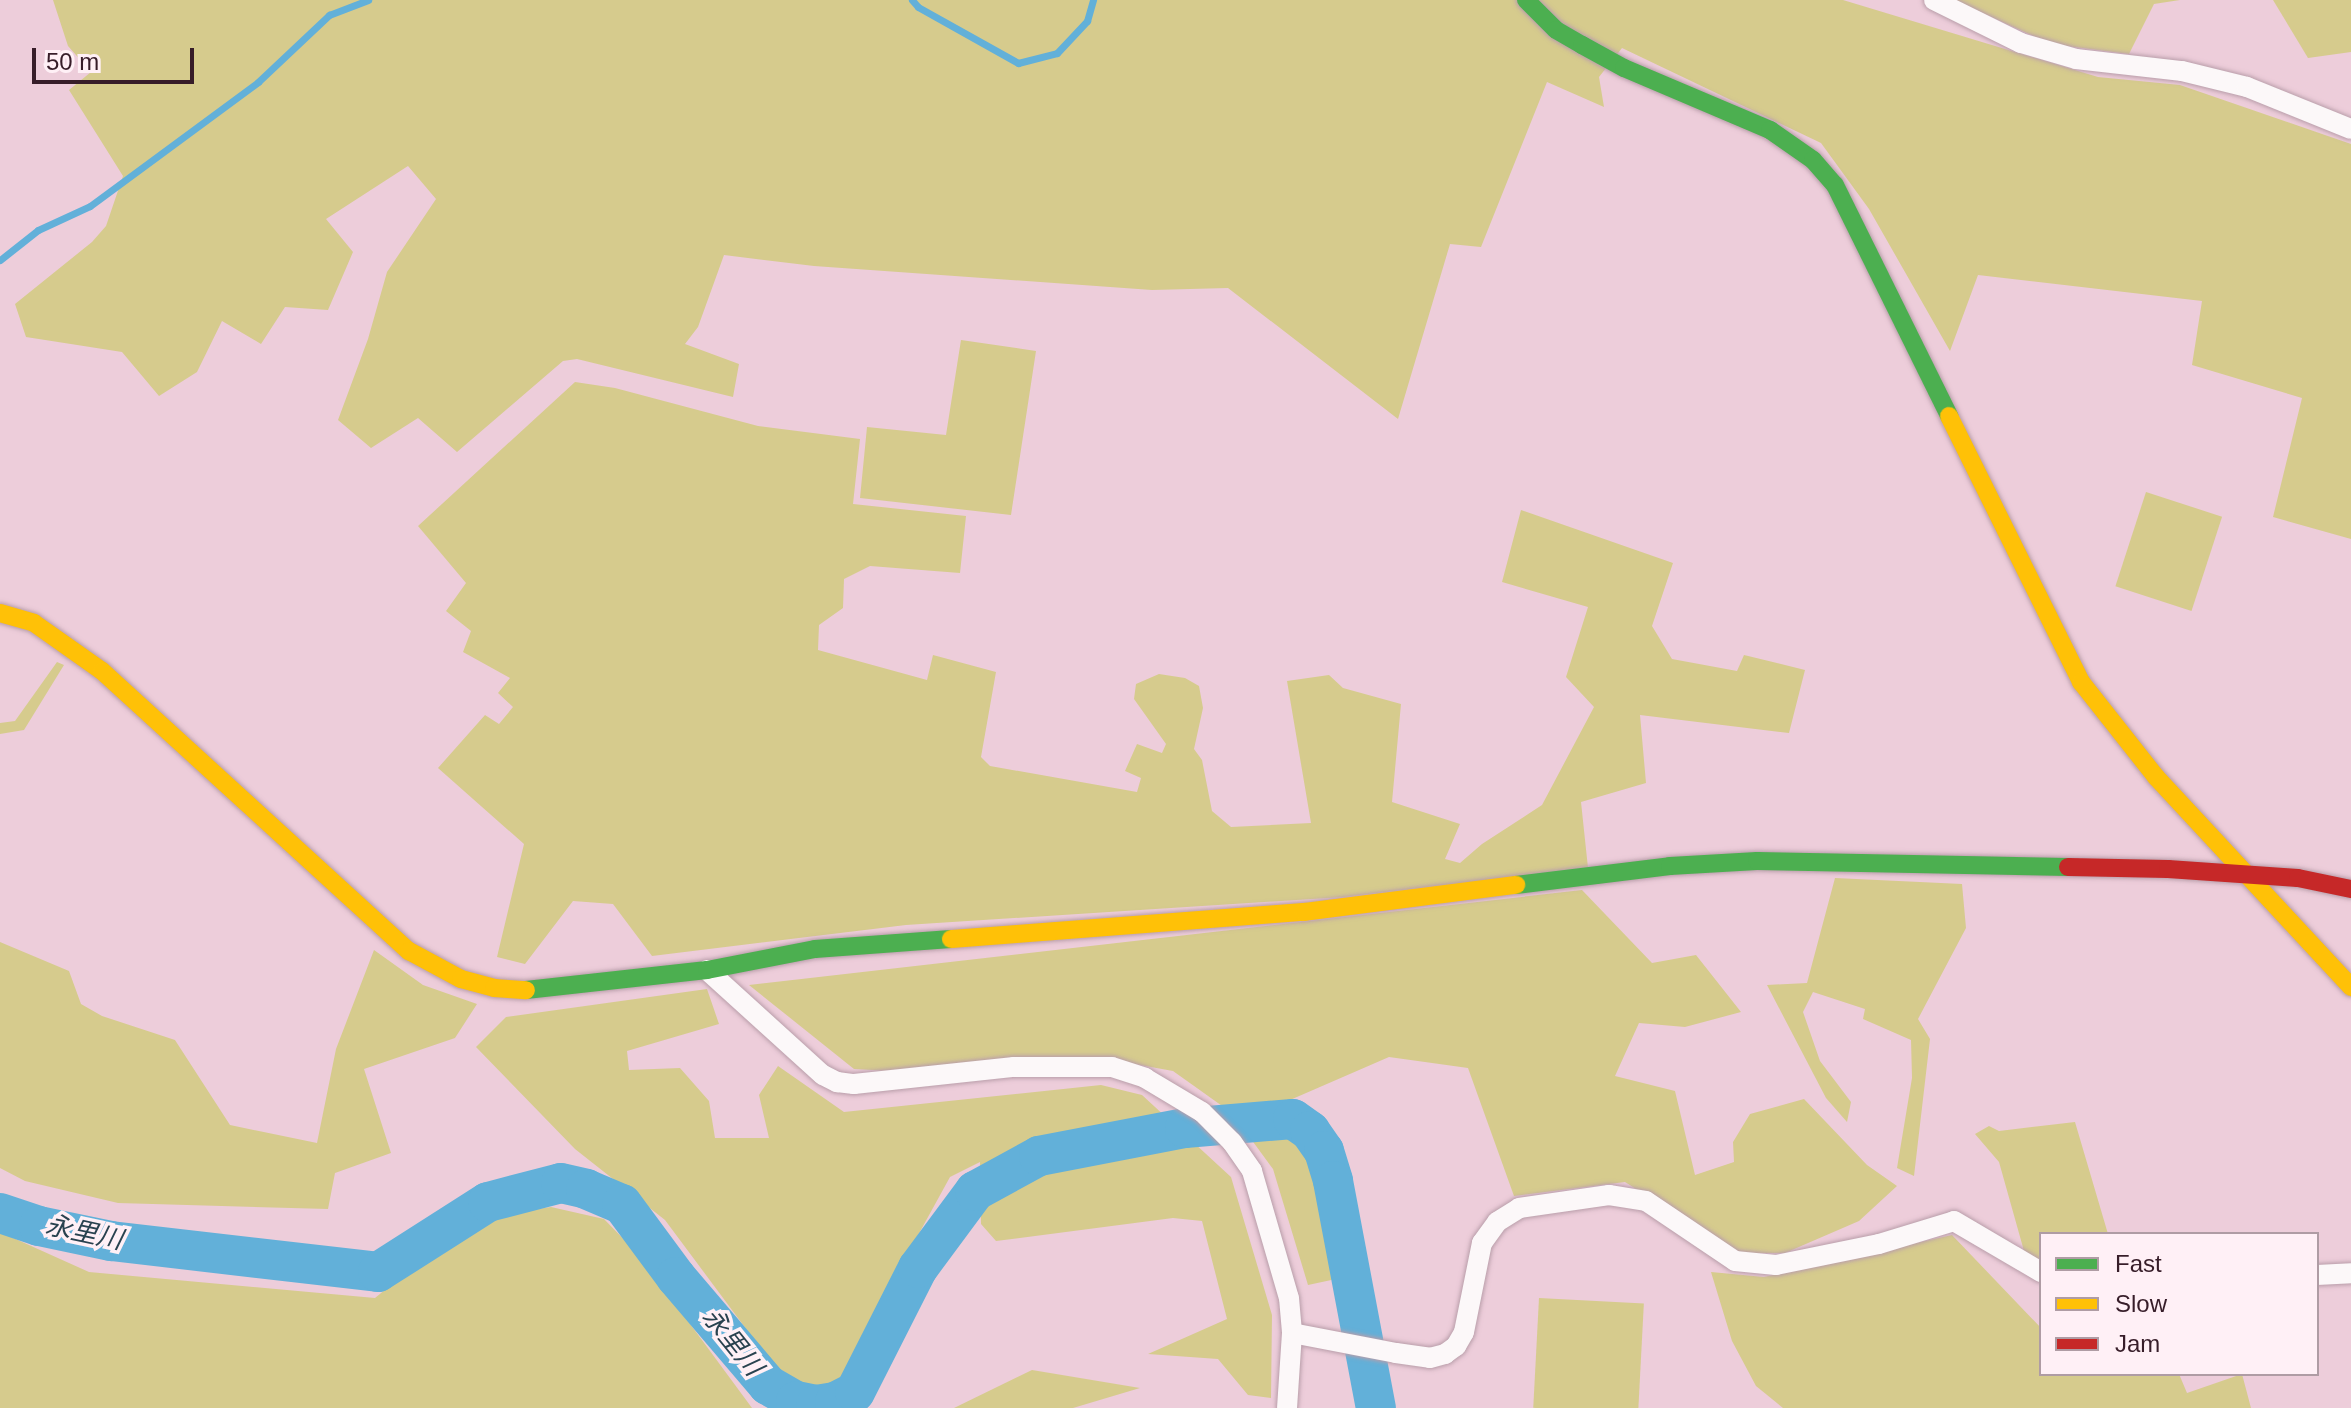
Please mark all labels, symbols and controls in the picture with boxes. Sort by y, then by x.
scale bar [36,32,198,82]
text: 50 m [46,48,99,75]
water label: 永里川 [43,1210,125,1256]
legend [2039,1232,2319,1376]
text: Fast [2115,1250,2162,1277]
text: Slow [2115,1290,2167,1317]
water label: 永里川 [695,1302,769,1382]
text: Jam [2115,1330,2160,1357]

